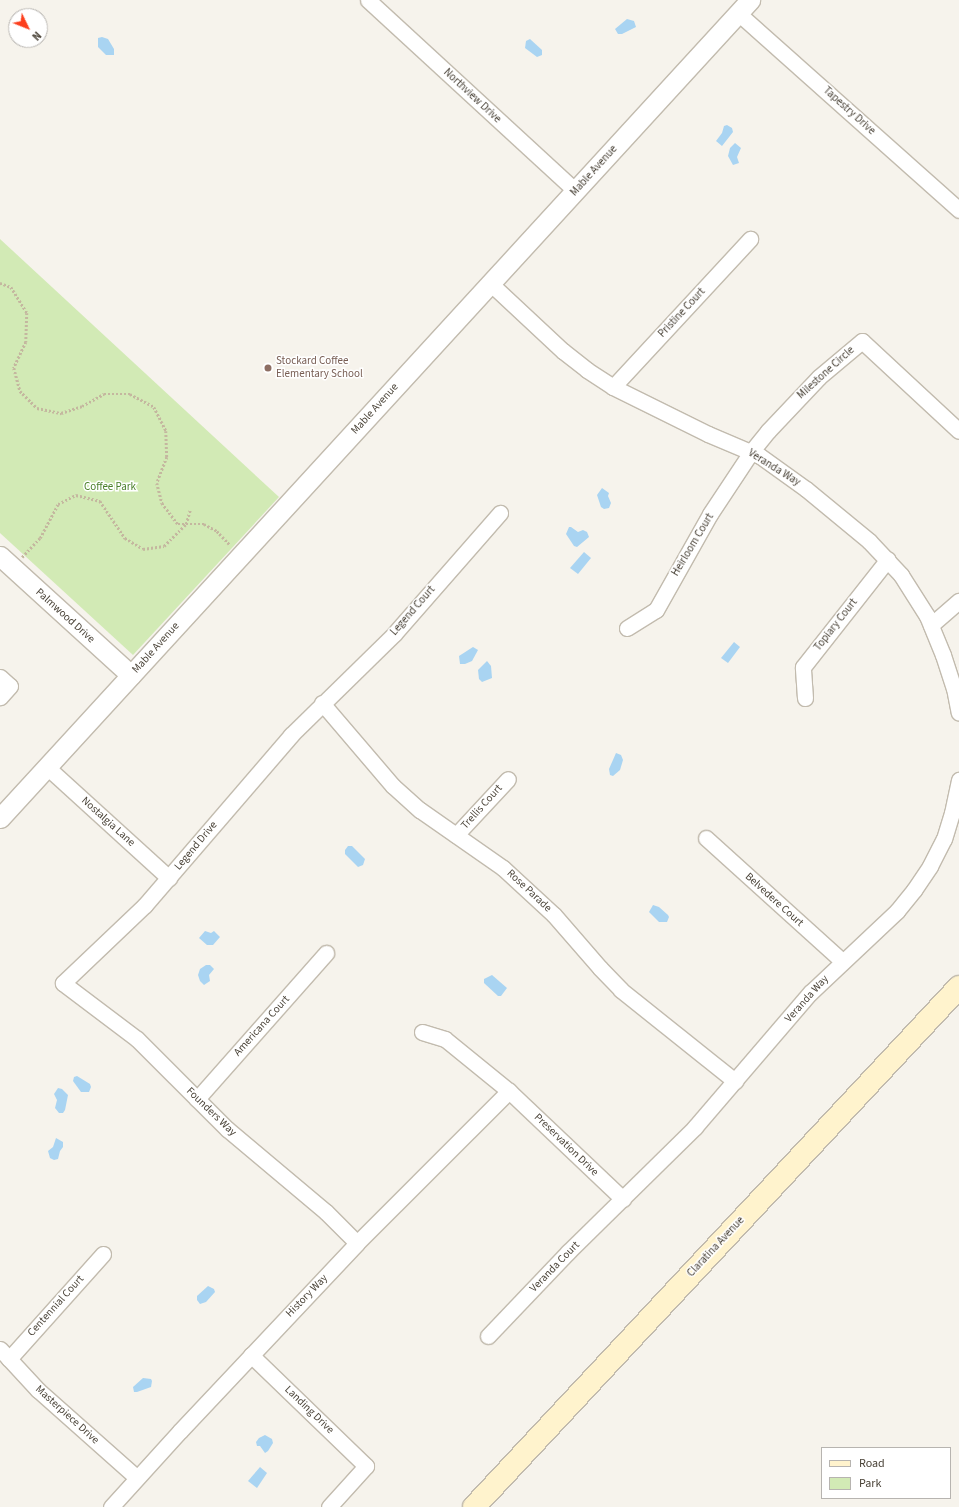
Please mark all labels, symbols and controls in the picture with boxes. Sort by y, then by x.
north arrow [8,8,48,48]
text: N [28,28,44,44]
street label: Northview Drive [440,66,504,126]
street label: Tapestry Drive [820,84,878,138]
street label: Mable Avenue [568,143,620,199]
street label: Pristine Court [656,285,708,341]
street label: Milestone Circle [795,344,857,402]
place label: Stockard Coffee Elementary School [276,355,363,381]
marker: Stockard Coffee Elementary School [263,363,273,373]
street label: Mable Avenue [349,381,401,437]
street label: Veranda Way [745,447,803,489]
park label: Coffee Park [84,480,136,494]
street label: Heirloom Court [669,511,717,579]
street label: Legend Court [388,583,438,639]
street label: Palmwood Drive [33,586,97,646]
street label: Topiary Court [812,596,860,654]
street label: Mable Avenue [130,620,182,676]
street label: Trellis Court [459,782,505,832]
street label: Nostalgia Lane [78,794,138,850]
street label: Legend Drive [172,819,220,873]
street label: Rose Parade [504,867,554,915]
street label: Belvedere Court [742,870,806,930]
street label: Veranda Way [782,973,832,1025]
street label: Americana Court [231,993,293,1059]
street label: Founders Way [183,1085,239,1139]
street label: Preservation Drive [531,1111,601,1179]
street label: Claratina Avenue [685,1214,747,1280]
street label: Veranda Court [527,1239,583,1295]
street label: History Way [283,1272,331,1320]
street label: Centennial Court [25,1273,87,1339]
street label: Masterpiece Drive [32,1383,102,1447]
street label: Landing Drive [282,1383,336,1437]
legend [821,1447,951,1499]
text: Road [859,1455,885,1472]
text: Park [859,1475,881,1492]

